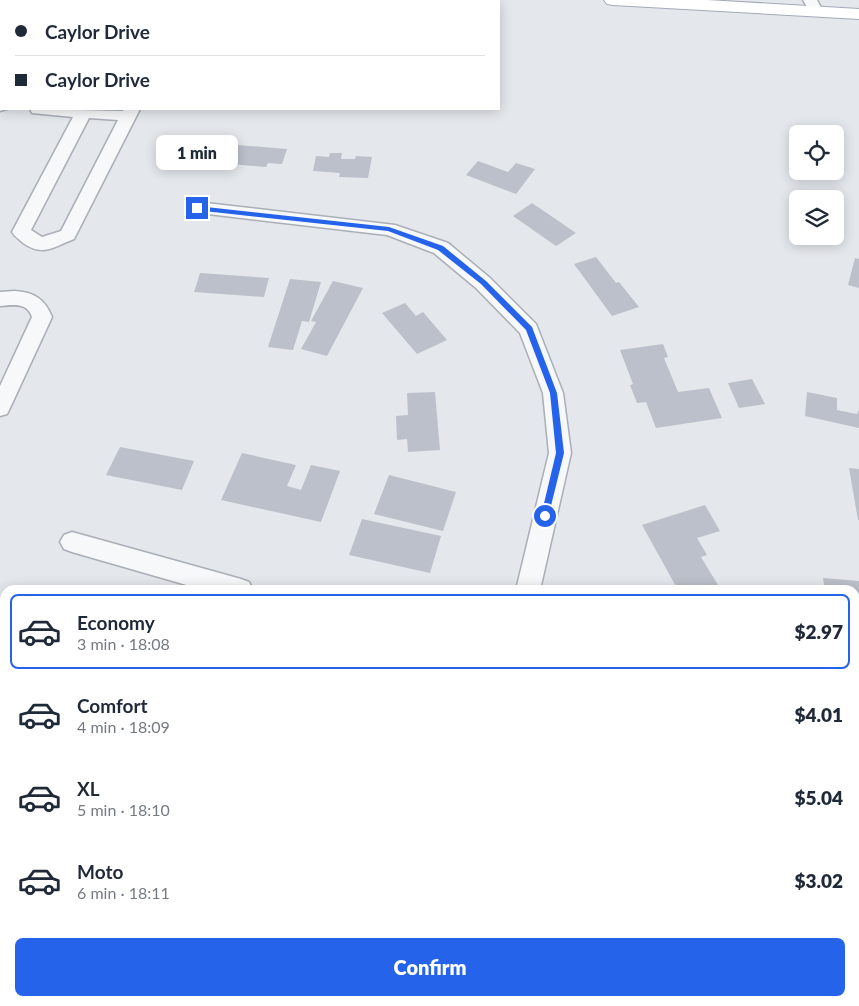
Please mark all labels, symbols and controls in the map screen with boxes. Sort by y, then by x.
text: Caylor Drive [45,20,150,43]
text: Caylor Drive [45,68,150,91]
map controls [789,125,844,245]
button: locate [789,125,844,180]
callout: 1 min [156,136,238,170]
text: 1 min [177,143,217,162]
button: layers [789,190,844,245]
route end [186,197,208,219]
route start [534,505,556,527]
icon: car [17,609,62,654]
text: Economy [77,611,155,634]
text: $2.97 [794,620,843,643]
text: 3 min · 18:08 [77,634,170,653]
icon: car [17,692,62,737]
text: Comfort [77,694,148,717]
text: $4.01 [794,703,843,726]
text: 4 min · 18:09 [77,717,170,736]
icon: car [17,775,62,820]
text: XL [77,777,100,800]
text: $5.04 [794,786,843,809]
text: 5 min · 18:10 [77,800,170,819]
icon: car [17,858,62,903]
text: Moto [77,860,123,883]
text: $3.02 [794,869,843,892]
text: 6 min · 18:11 [77,883,170,902]
button: Confirm [15,938,845,996]

